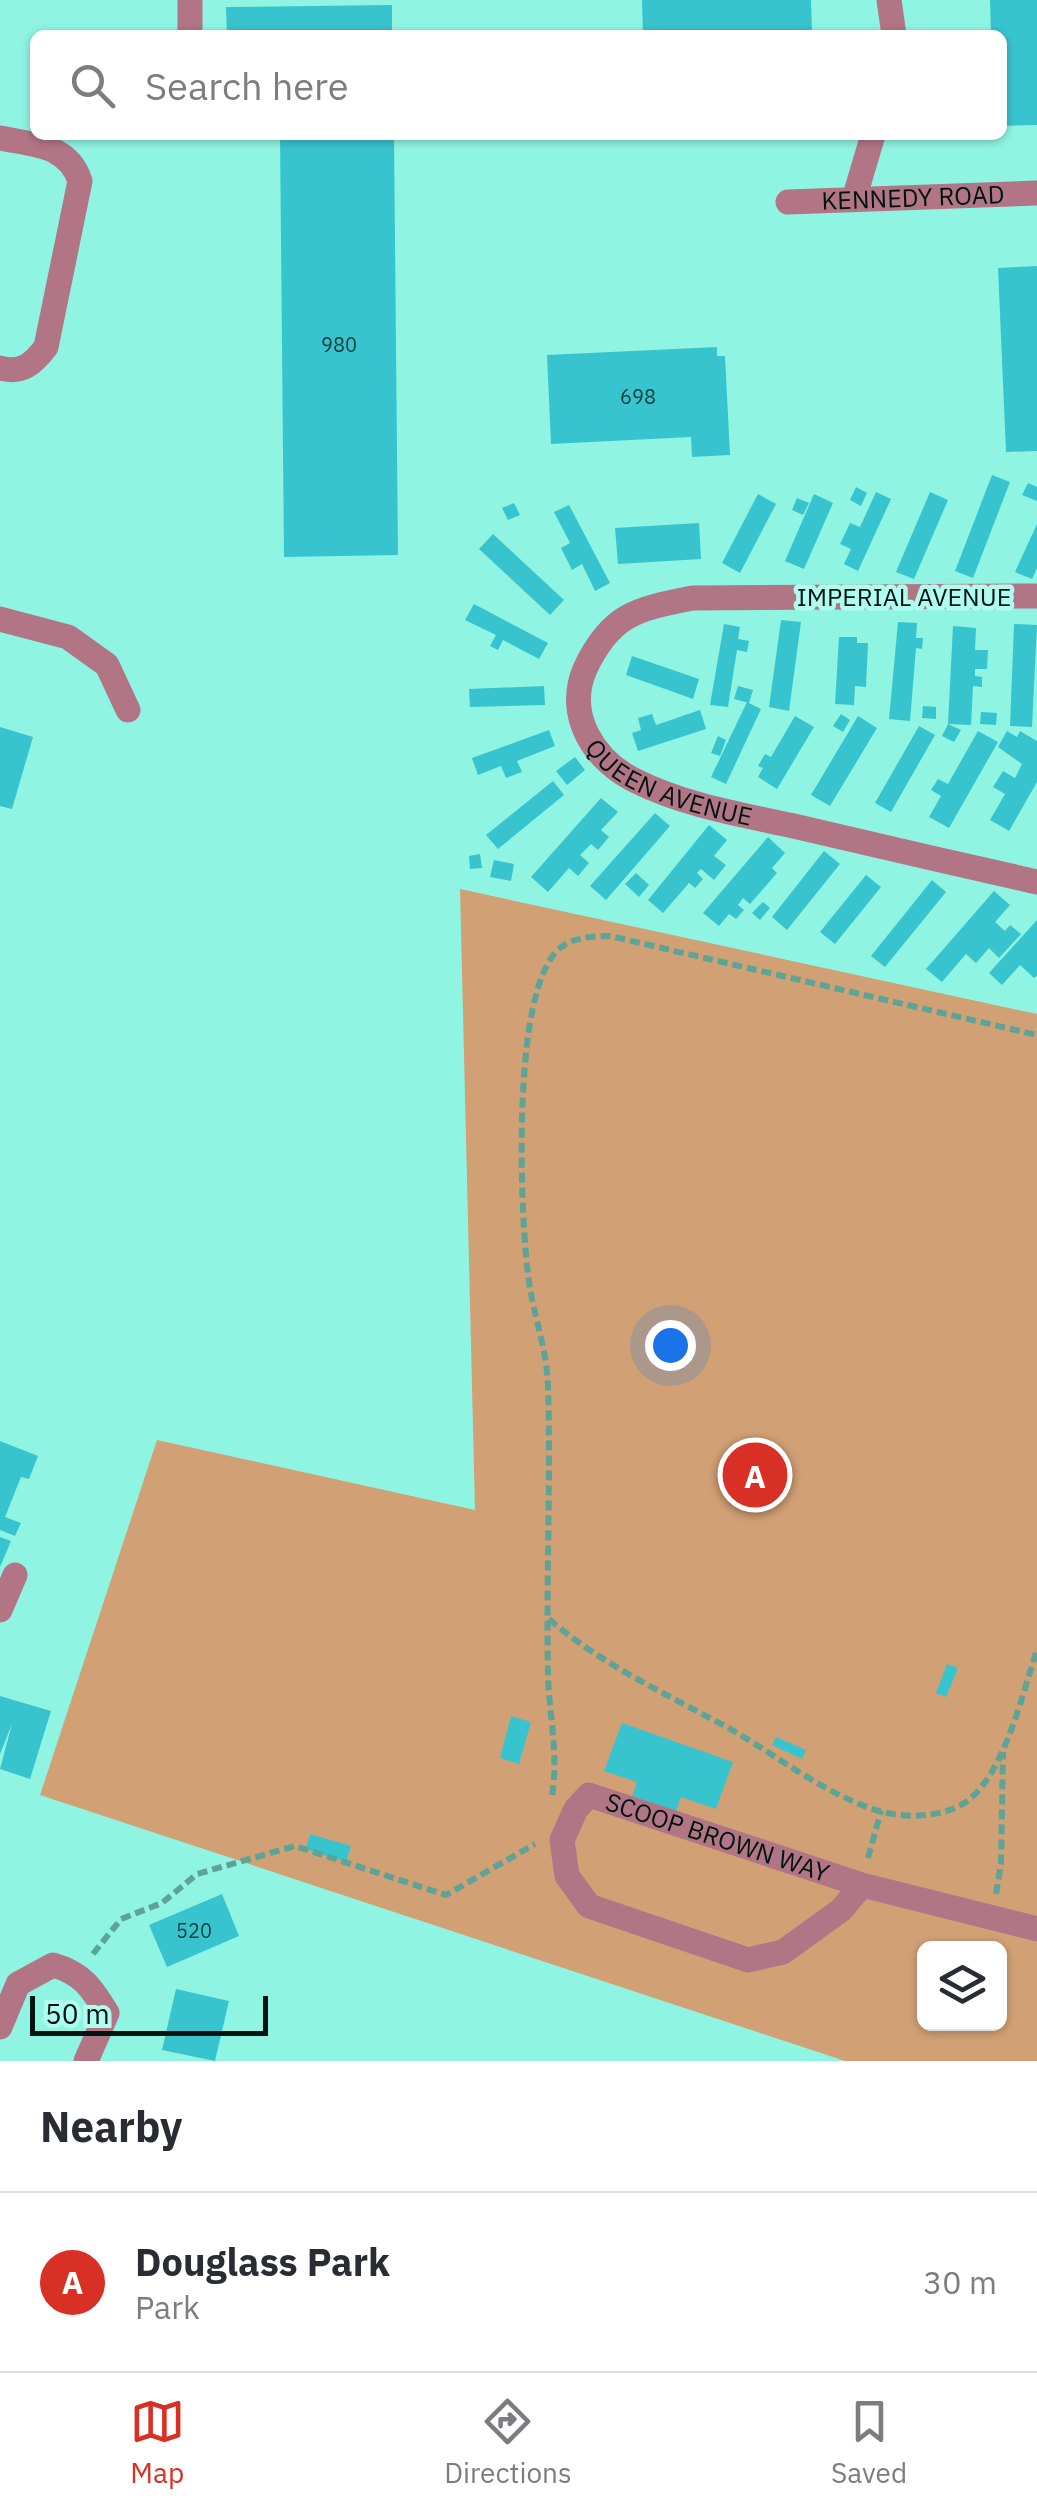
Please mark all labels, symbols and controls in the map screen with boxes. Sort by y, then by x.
search box [30,30,1007,140]
icon: search [65,58,120,113]
text: Search here [145,61,349,110]
street label: KENNEDY ROAD [821,177,1005,217]
house number: 980 [321,331,357,358]
house number: 698 [620,383,656,410]
street label: IMPERIAL AVENUE [797,580,1011,613]
street label: QUEEN AVENUE [578,732,755,833]
your location [645,1320,696,1371]
pin: A [722,1438,788,1512]
street label: SCOOP BROWN WAY [602,1785,834,1889]
house number: 520 [176,1917,212,1944]
map controls [917,1941,1007,2031]
button: layers [917,1941,1007,2031]
scale bar [30,1991,268,2036]
text: 50 m [45,1995,110,2032]
text: Nearby [40,2099,182,2154]
text: Douglass Park [135,2237,390,2286]
text: A [62,2261,83,2303]
text: 30 m [923,2261,997,2303]
text: Park [135,2286,200,2328]
tab: Map [130,2394,185,2491]
tab: Directions [444,2394,572,2491]
tab: Saved [831,2394,907,2491]

